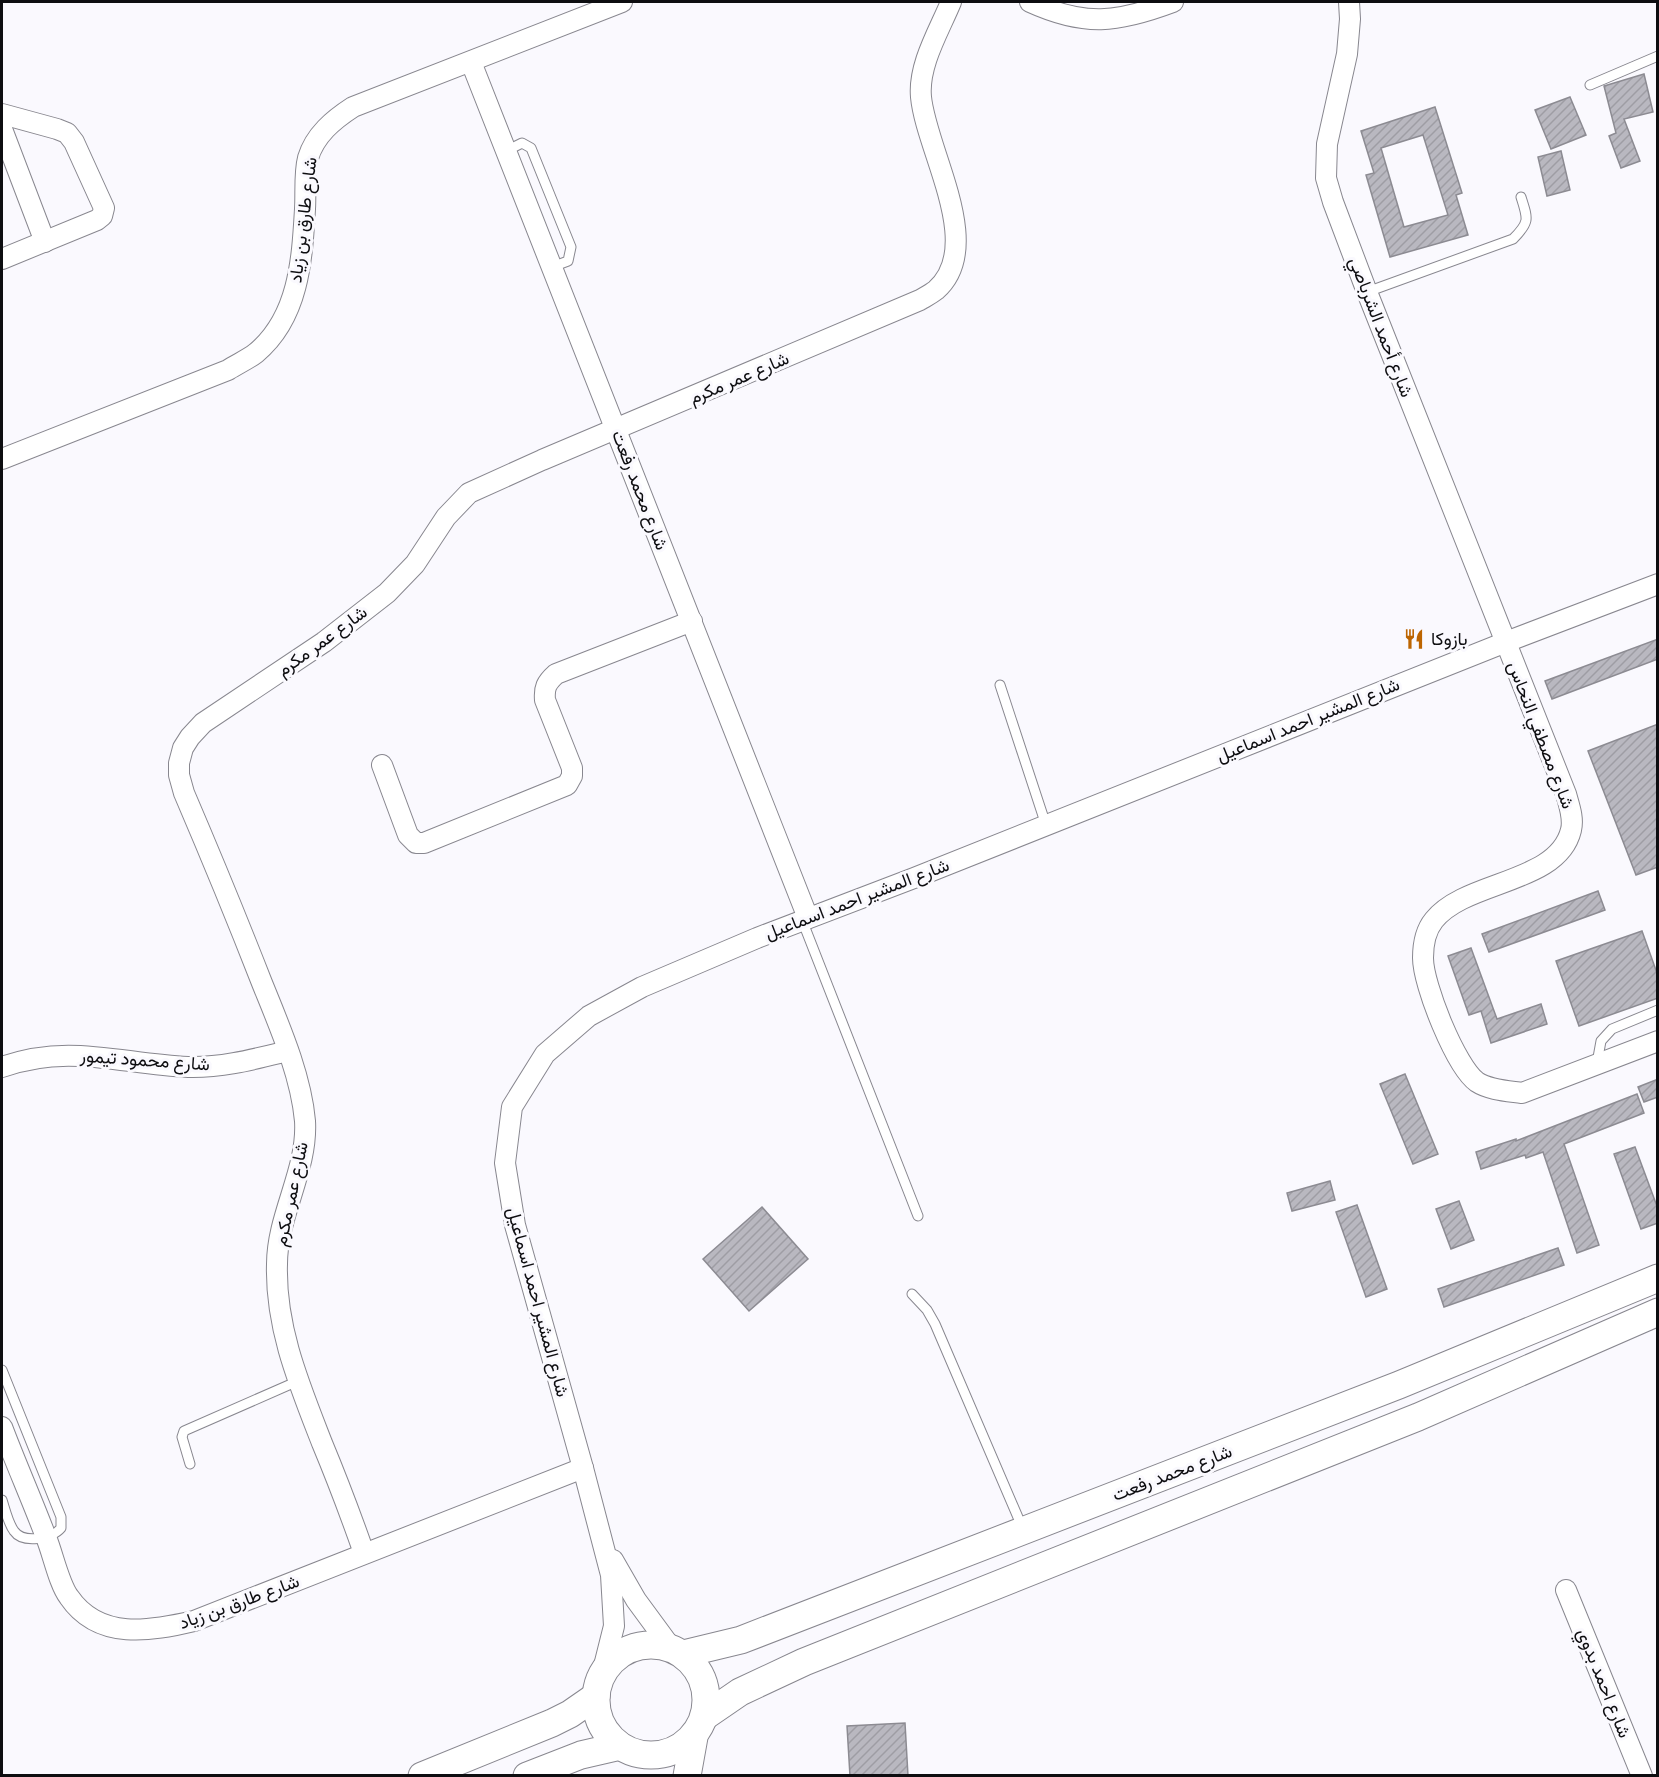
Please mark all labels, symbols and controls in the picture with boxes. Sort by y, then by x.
street label: شارع طارق بن زياد [284,156,323,284]
street label: شارع أحمد الشرباصي [1340,254,1418,402]
street label: شارع عمر مكرم [686,347,793,410]
street label: شارع محمد رفعت [606,427,673,553]
street label: شارع عمر مكرم [273,601,372,682]
restaurant icon: بازوكا [1402,627,1426,651]
place label: بازوكا [1431,628,1468,650]
street label: شارع مصطفي النحاس [1499,658,1579,813]
street label: شارع المشير احمد اسماعيل [1213,673,1403,768]
street label: شارع المشير احمد اسماعيل [762,854,953,945]
street label: شارع محمود تيمور [78,1044,211,1076]
street label: شارع عمر مكرم [269,1140,314,1248]
street label: شارع المشير احمد اسماعيل [501,1205,574,1400]
street label: شارع محمد رفعت [1109,1440,1235,1507]
street label: شارع طارق بن زياد [176,1570,303,1635]
street label: شارع احمد بدوي [1568,1625,1636,1742]

